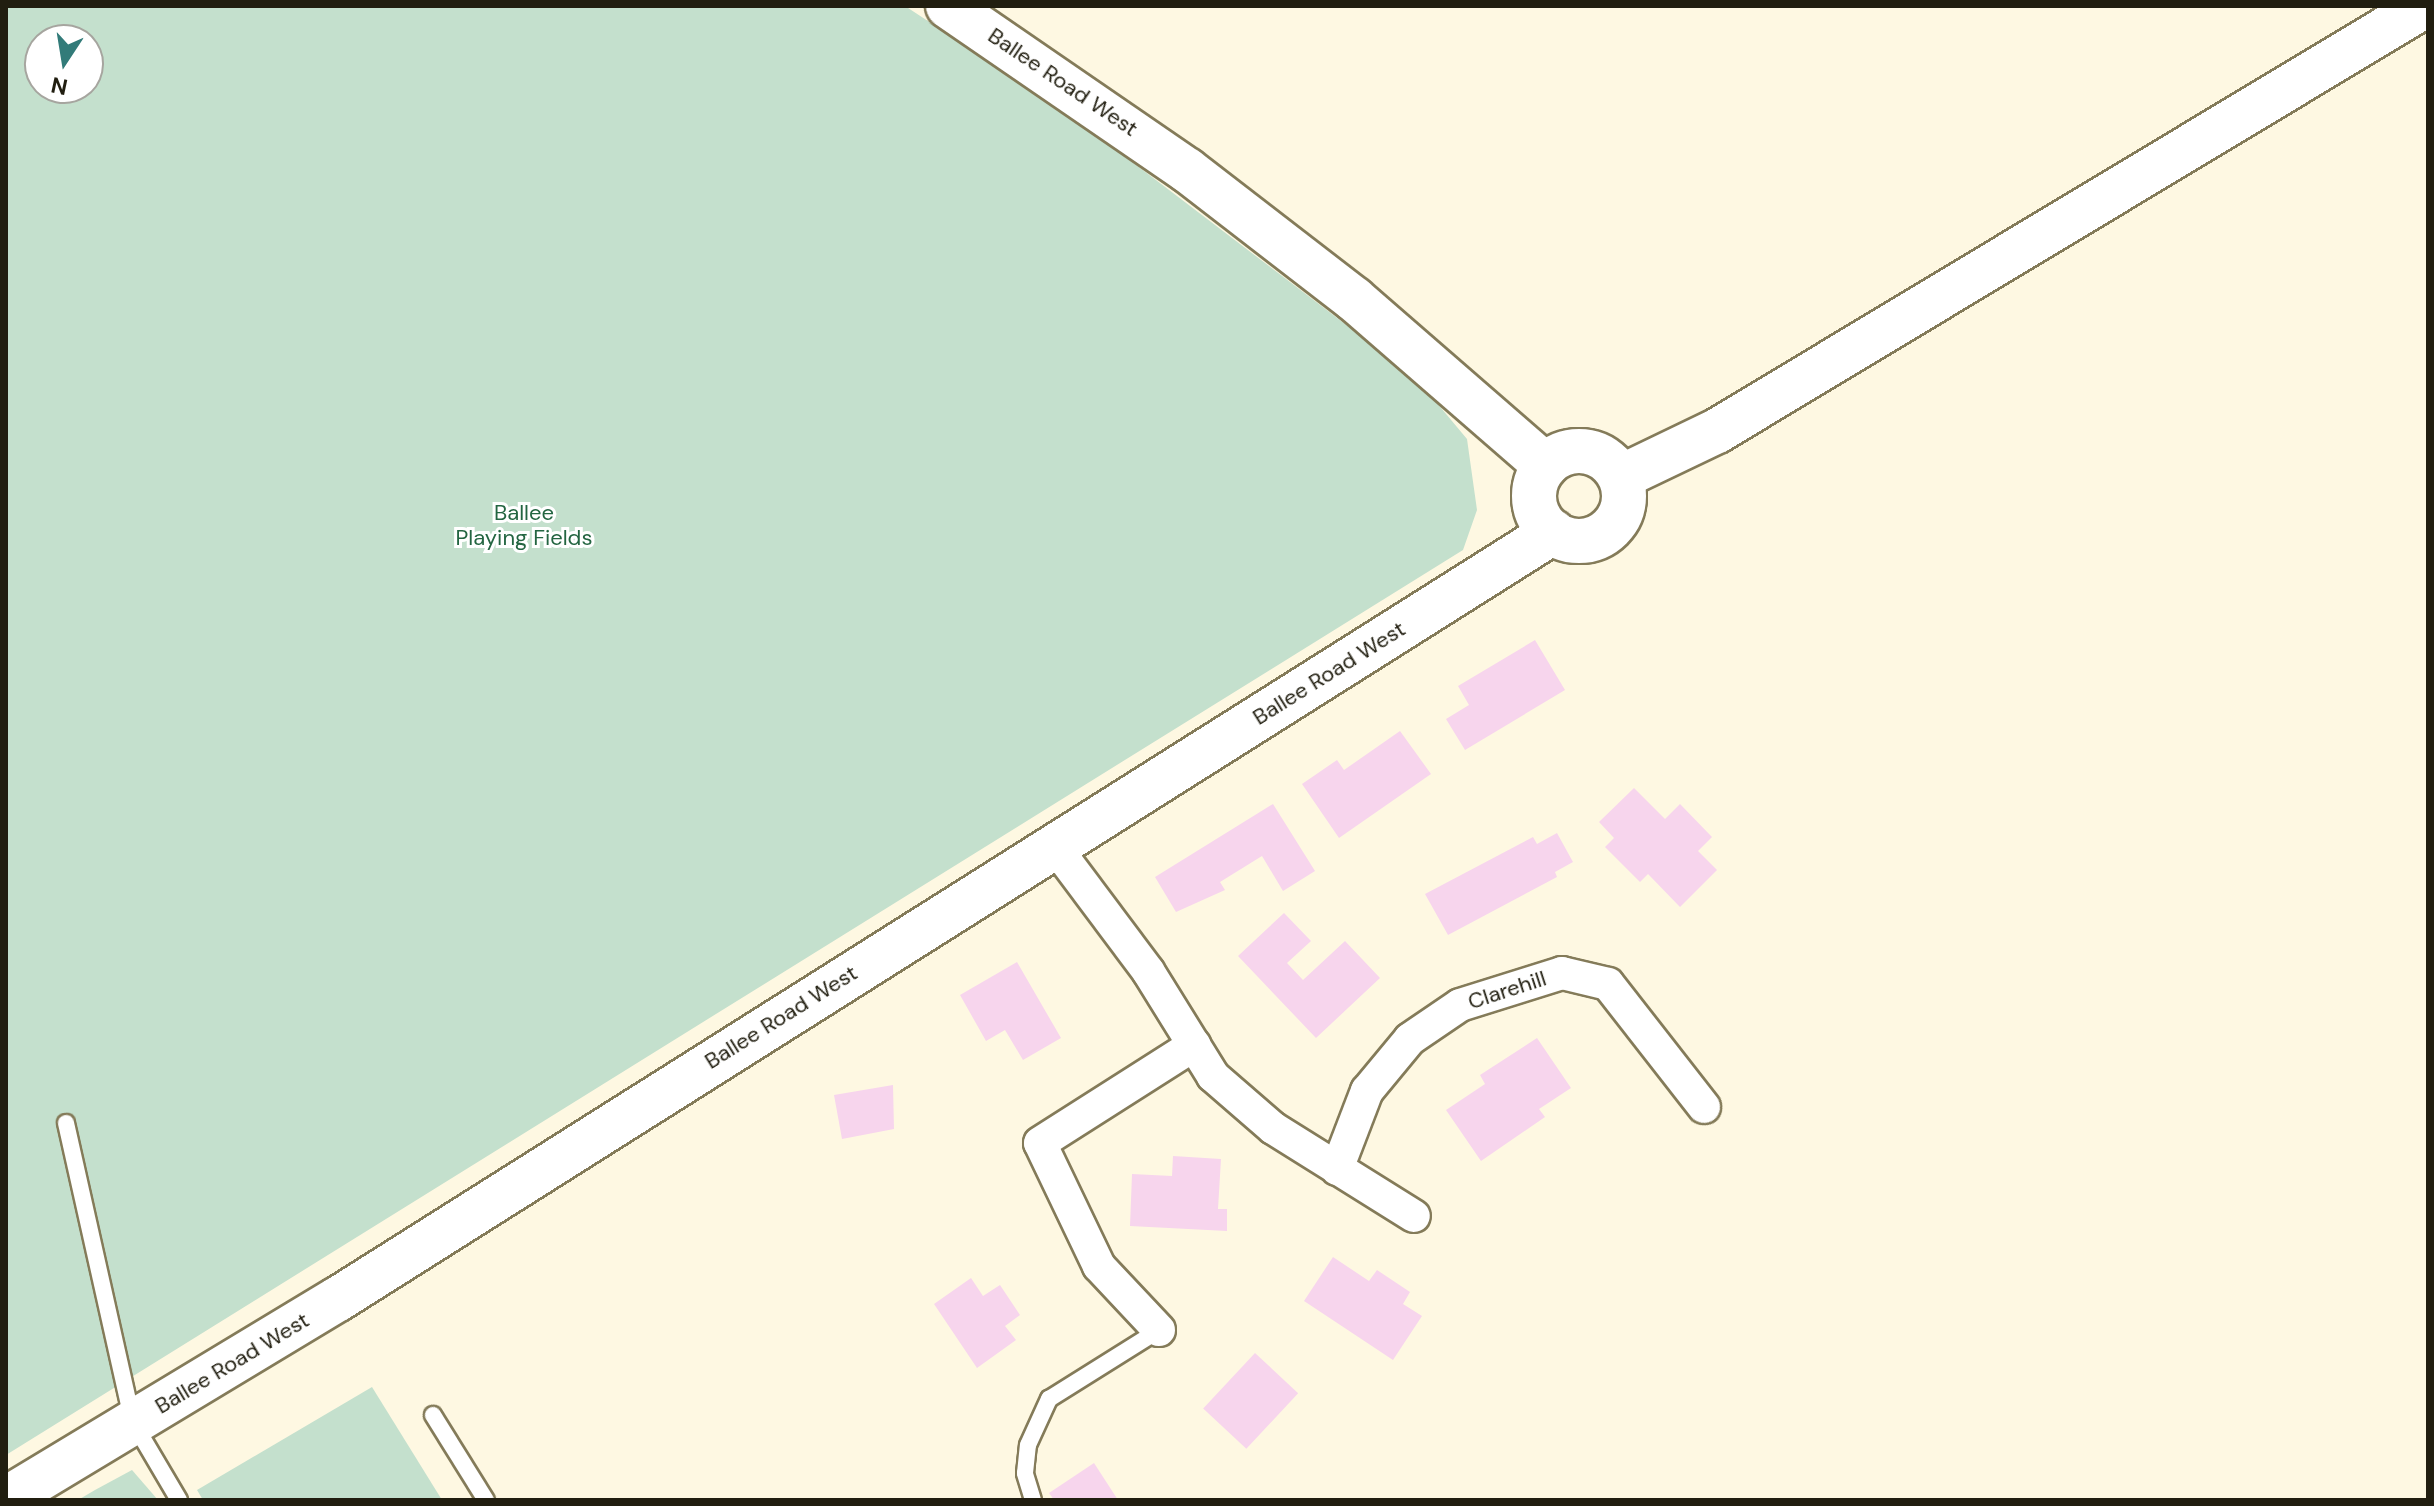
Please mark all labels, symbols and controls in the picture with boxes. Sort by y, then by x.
street label: Ballee Road West [983,22,1143,142]
north arrow [24,24,104,104]
text: N [48,70,70,102]
park label: Ballee Playing Fields [456,499,592,550]
street label: Ballee Road West [1248,615,1410,731]
street label: Ballee Road West [700,959,862,1075]
street label: Clarehill [1465,965,1549,1015]
street label: Ballee Road West [150,1307,314,1419]

